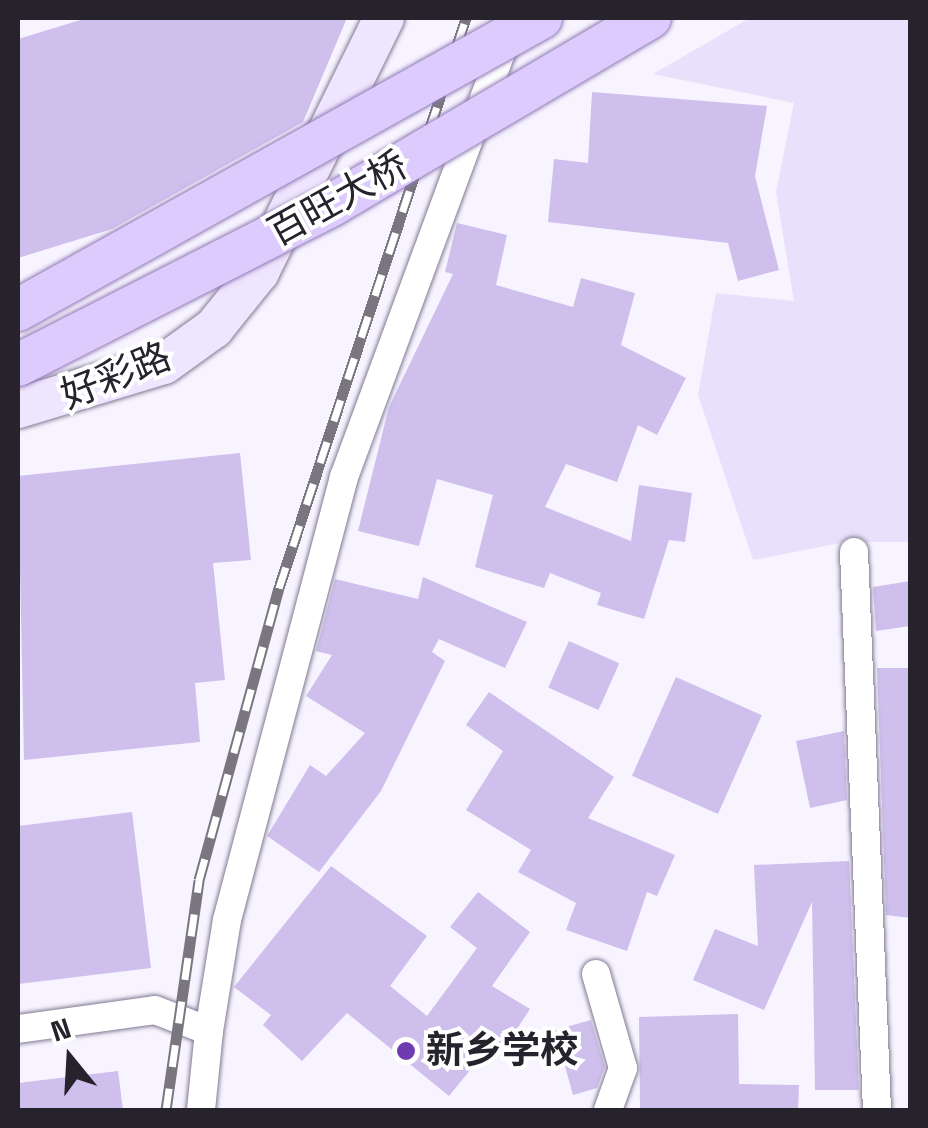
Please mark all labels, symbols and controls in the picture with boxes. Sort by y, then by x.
street label: 百旺大桥 [260,142,416,256]
street label: 好彩路 [55,334,177,418]
north arrow [20,1008,120,1108]
text: N [46,1009,75,1049]
place label: 新乡学校 [426,1028,578,1074]
marker: 新乡学校 [395,1040,417,1062]

